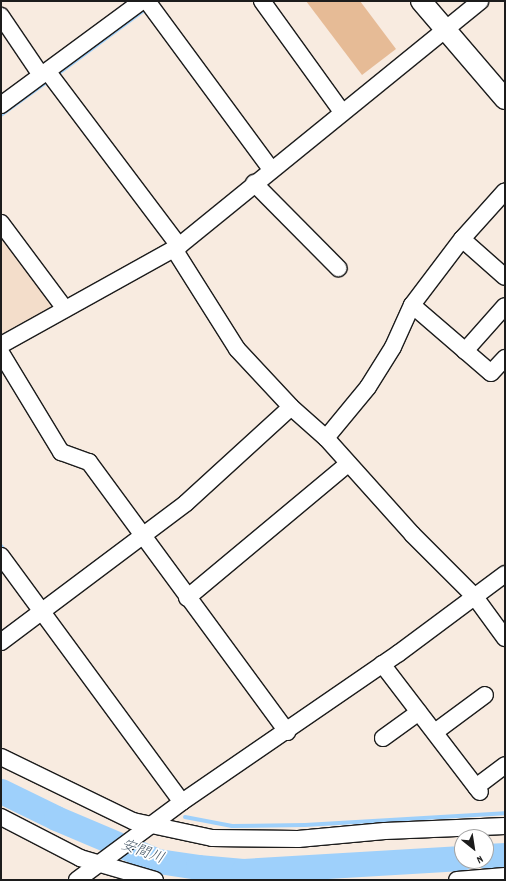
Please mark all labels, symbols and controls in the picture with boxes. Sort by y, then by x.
north arrow [454,829,494,869]
water label: 安間川 [118,837,166,869]
text: N [473,850,486,867]

